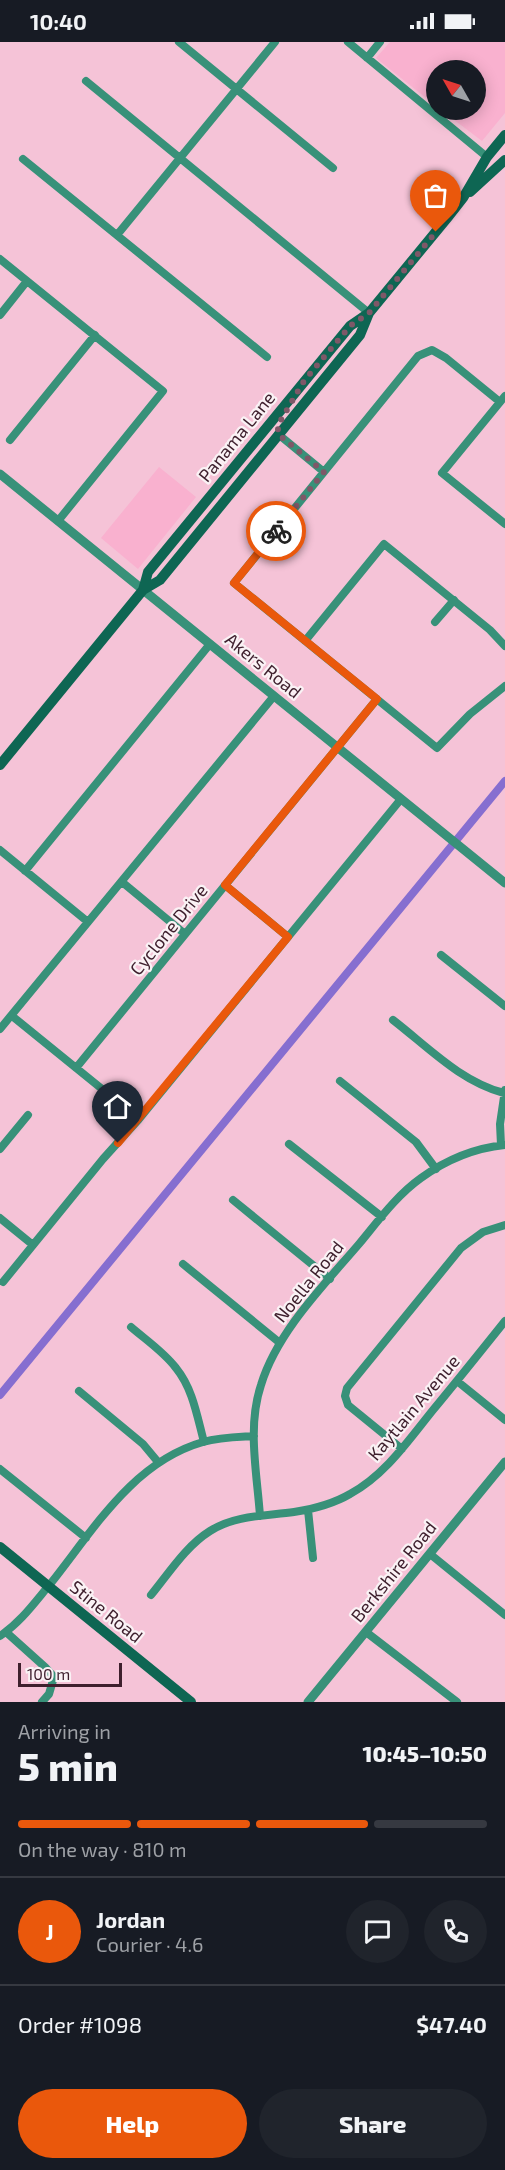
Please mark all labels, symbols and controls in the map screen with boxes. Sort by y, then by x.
text: 10:40 [30,8,87,34]
north arrow [426,60,486,120]
map controls [426,60,486,120]
pin [410,170,461,232]
icon: bag [419,179,452,212]
street label: Panama Lane [193,387,279,486]
courier [246,501,306,561]
icon: bike [260,515,293,548]
street label: Akers Road [221,628,306,703]
street label: Cyclone Drive [125,879,212,979]
pin [92,1081,143,1143]
icon: home [101,1090,134,1123]
street label: Noella Road [269,1236,348,1327]
street label: Kaytlain Avenue [363,1350,464,1465]
street label: Berkshire Road [346,1517,441,1626]
street label: Stine Road [66,1575,147,1647]
scale bar [18,1660,122,1688]
text: 100 m [27,1664,70,1683]
text: Arriving in [18,1719,111,1743]
text: 10:45–10:50 [363,1740,487,1766]
text: 5 min [18,1742,118,1789]
text: On the way · 810 m [18,1837,186,1861]
button: chat [346,1900,409,1963]
button: phone [424,1900,487,1963]
text: Jordan [96,1906,165,1932]
text: J [45,1918,54,1944]
text: Courier · 4.6 [96,1932,203,1956]
text: Order #1098 [18,2011,142,2037]
text: $47.40 [416,2011,487,2037]
button: Help [18,2089,247,2158]
button: Share [259,2089,487,2158]

